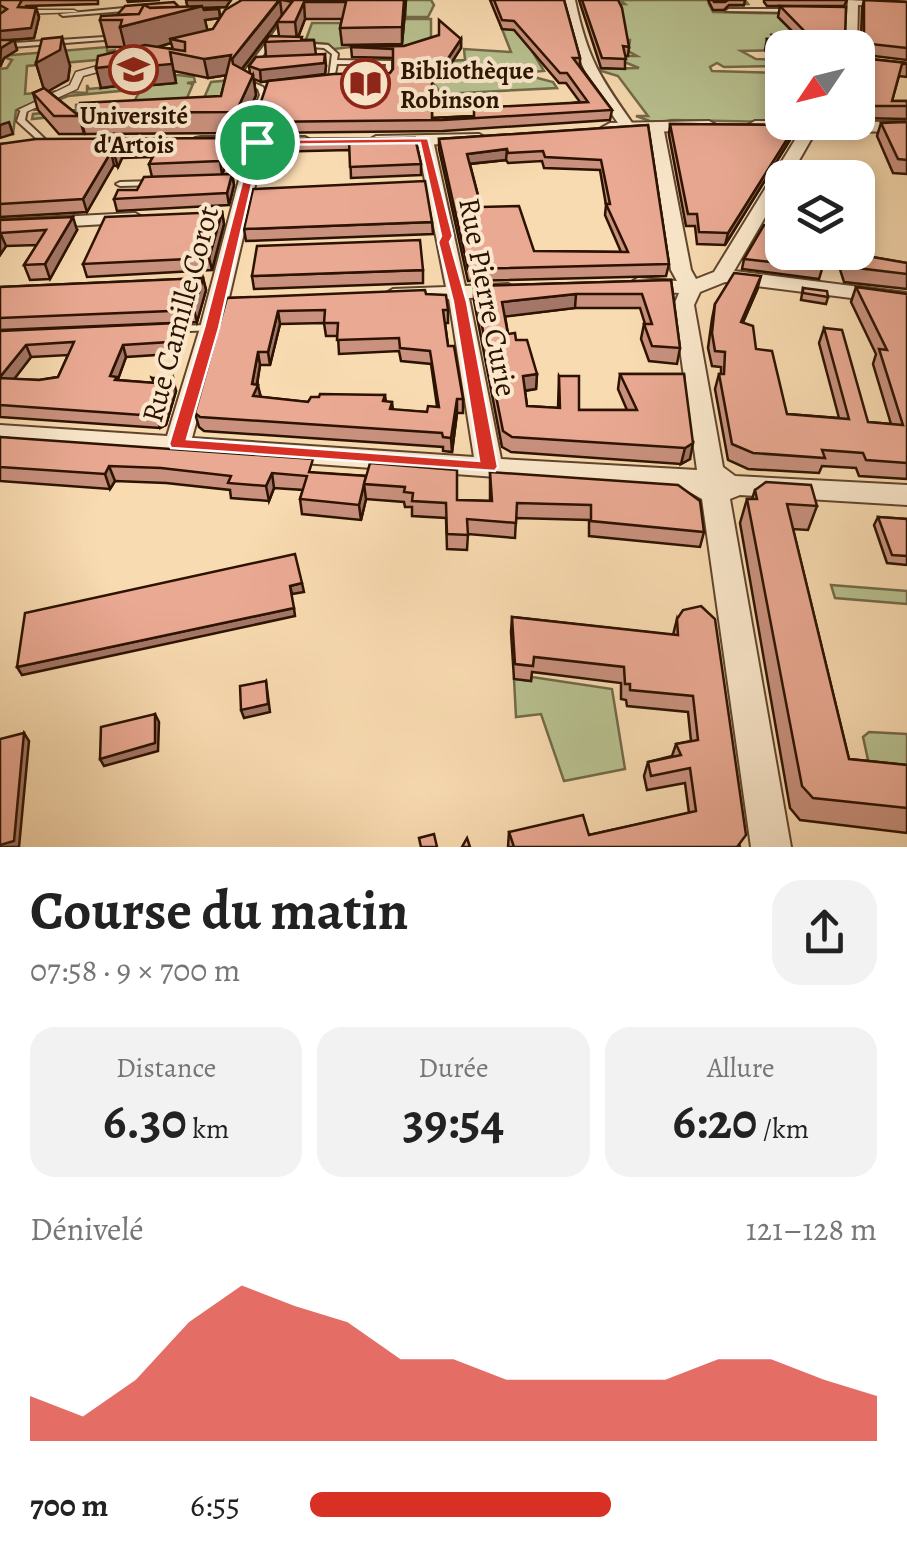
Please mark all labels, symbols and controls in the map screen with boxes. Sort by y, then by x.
north arrow [765,30,875,140]
map controls [765,30,875,270]
school or university icon: Université d'Artois [108,43,160,95]
place label: Bibliothèque Robinson [400,54,534,117]
library icon: Bibliothèque Robinson [339,58,391,110]
place label: Université d'Artois [80,99,188,162]
pin [215,100,300,185]
icon: arrive [230,115,285,170]
button: layers [765,160,875,270]
street label: Rue Pierre Curie [449,194,527,400]
street label: Rue Camille Corot [132,201,228,427]
text: Course du matin [30,873,408,948]
button: share [772,880,877,985]
text: 07:58 · 9 × 700 m [30,948,240,992]
text: Distance [116,1049,216,1087]
text: Durée [418,1049,489,1087]
text: Allure [707,1049,775,1087]
text: 6.30 [103,1087,187,1155]
text: 39:54 [403,1087,504,1155]
text: 6:20 [673,1087,757,1155]
text: km [187,1110,229,1148]
text: /km [757,1110,809,1148]
text: Dénivelé [30,1207,144,1251]
text: 121–128 m [746,1207,877,1251]
text: 700 m [30,1483,108,1527]
text: 6:55 [190,1483,240,1527]

